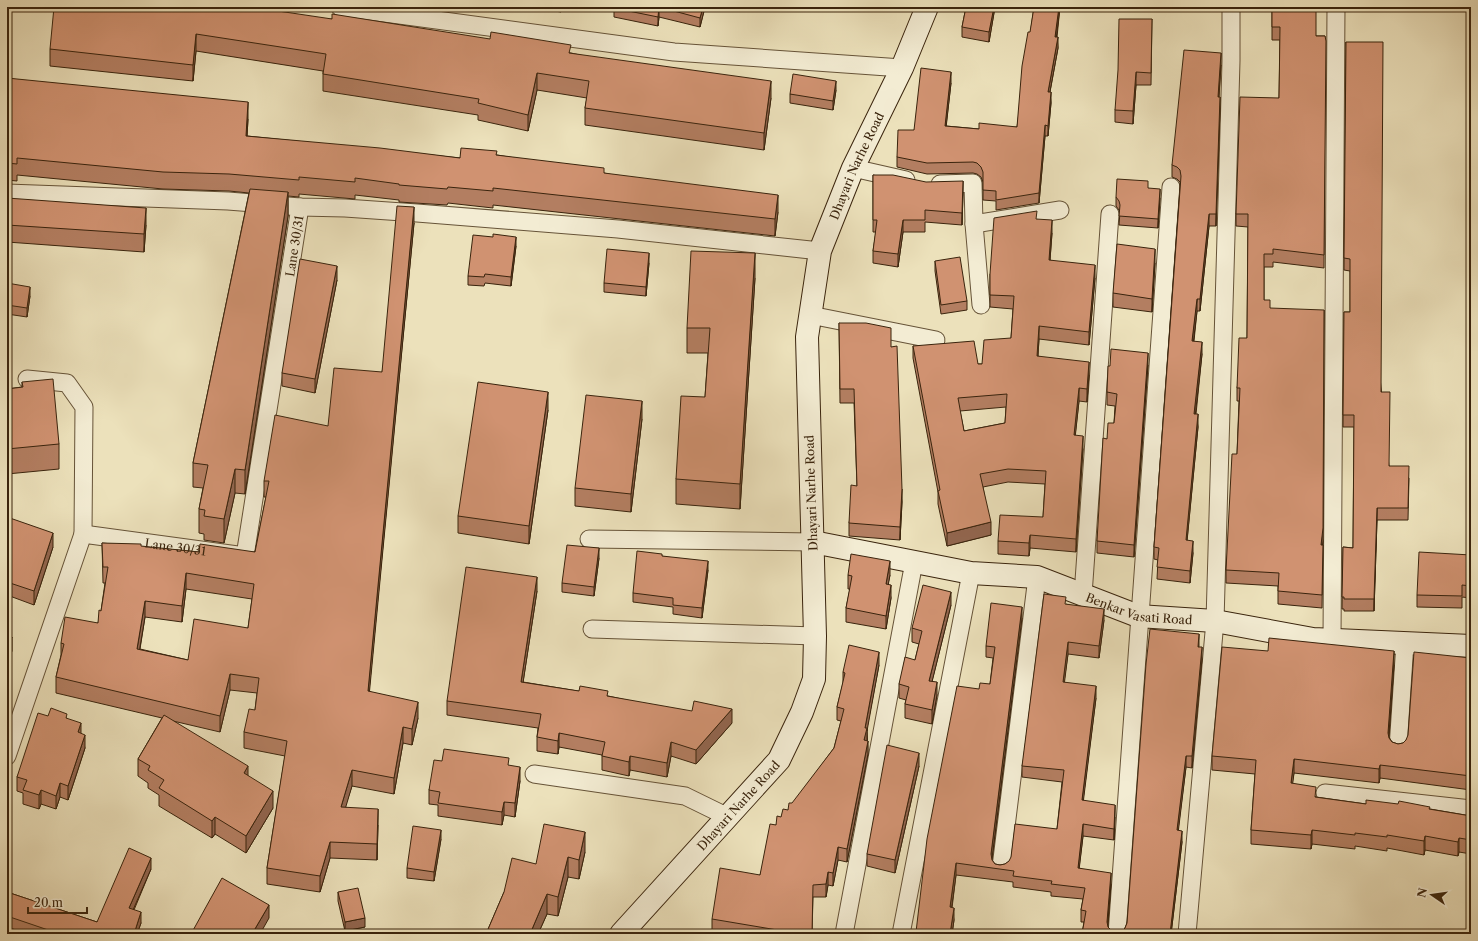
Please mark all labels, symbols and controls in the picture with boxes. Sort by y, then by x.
street label: Dhayari Narhe Road [826,109,887,222]
street label: Lane 30/31 [282,214,306,278]
street label: Dhayari Narhe Road [801,434,821,551]
street label: Lane 30/31 [144,535,207,558]
street label: Benkar Vasati Road [1084,589,1193,627]
street label: Dhayari Narhe Road [693,757,783,853]
north arrow [1412,875,1452,915]
text: N [1414,886,1430,899]
scale bar [28,889,87,915]
text: 20 m [34,895,63,910]

